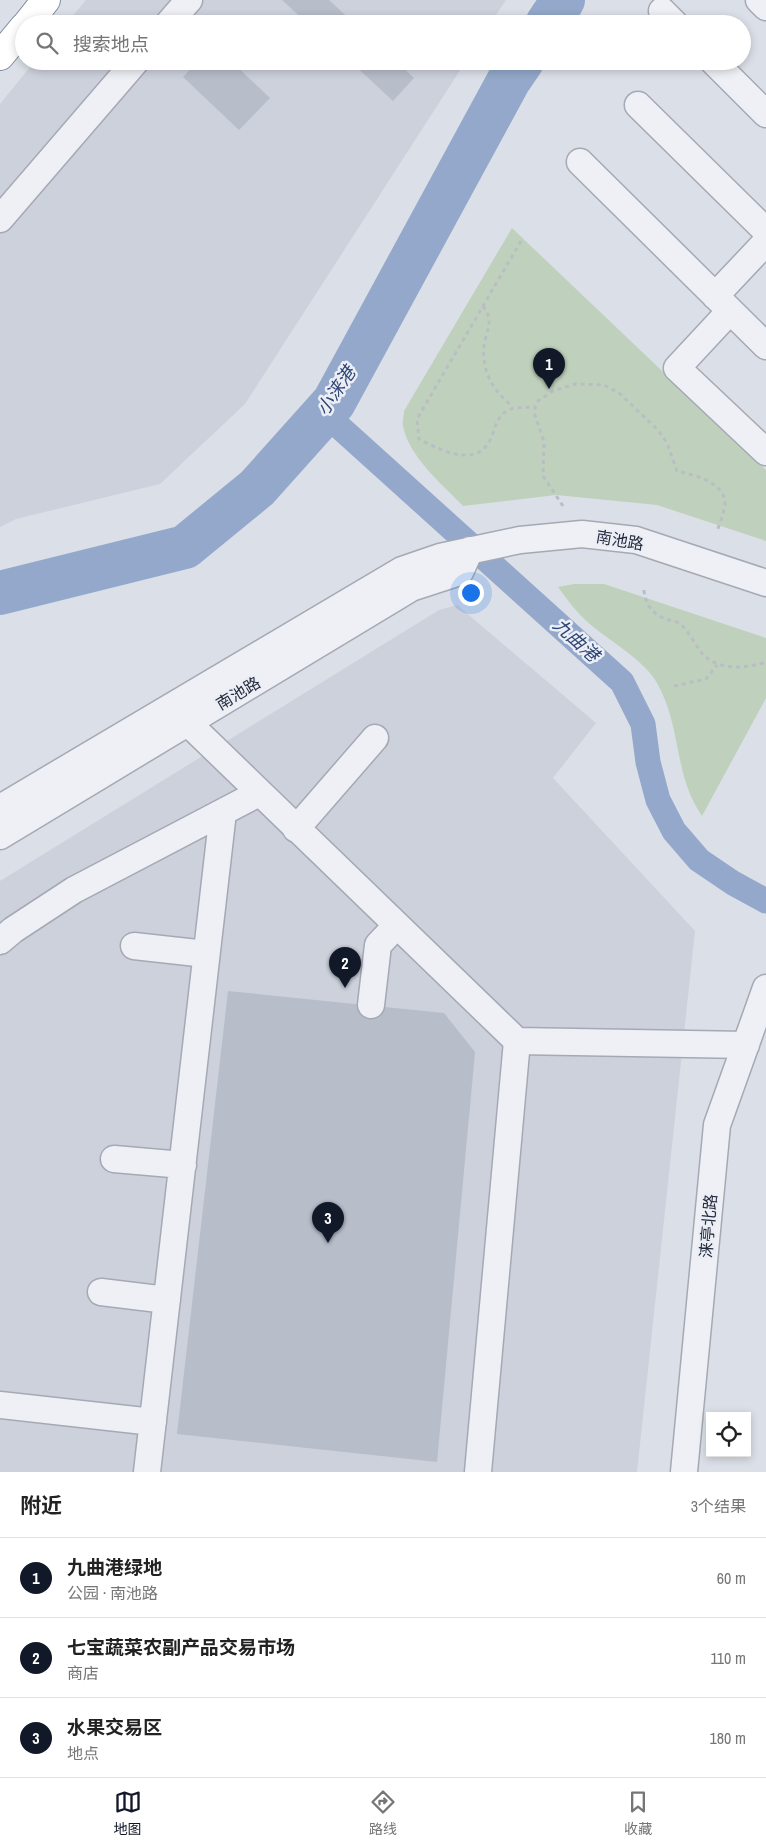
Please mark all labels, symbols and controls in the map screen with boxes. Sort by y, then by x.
search box [15,15,751,70]
icon: search [33,29,61,57]
text: 搜索地点 [73,31,149,57]
pin: 1 [533,348,565,389]
water label: 小涞港 [310,359,363,420]
street label: 南池路 [594,525,646,555]
your location [458,580,484,606]
water label: 九曲港 [548,612,607,669]
street label: 南池路 [212,671,264,715]
pin: 2 [329,947,361,988]
street label: 涞亭北路 [694,1193,722,1259]
pin: 3 [312,1202,344,1243]
map controls [706,1412,751,1457]
button: locate [706,1412,751,1457]
text: 附近 [20,1491,62,1520]
text: 3个结果 [691,1495,746,1517]
text: 九曲港绿地 [67,1554,162,1580]
text: 1 [32,1567,40,1589]
text: 60 m [717,1567,746,1589]
text: 公园 · 南池路 [67,1582,158,1604]
text: 七宝蔬菜农副产品交易市场 [67,1634,295,1660]
text: 2 [32,1647,40,1669]
text: 110 m [710,1647,746,1669]
text: 商店 [67,1662,99,1684]
text: 水果交易区 [67,1714,162,1740]
text: 3 [32,1727,40,1749]
text: 180 m [710,1727,746,1749]
text: 地点 [67,1742,99,1764]
tab: 地图 [114,1788,142,1838]
tab: 路线 [369,1788,397,1838]
tab: 收藏 [624,1788,652,1838]

